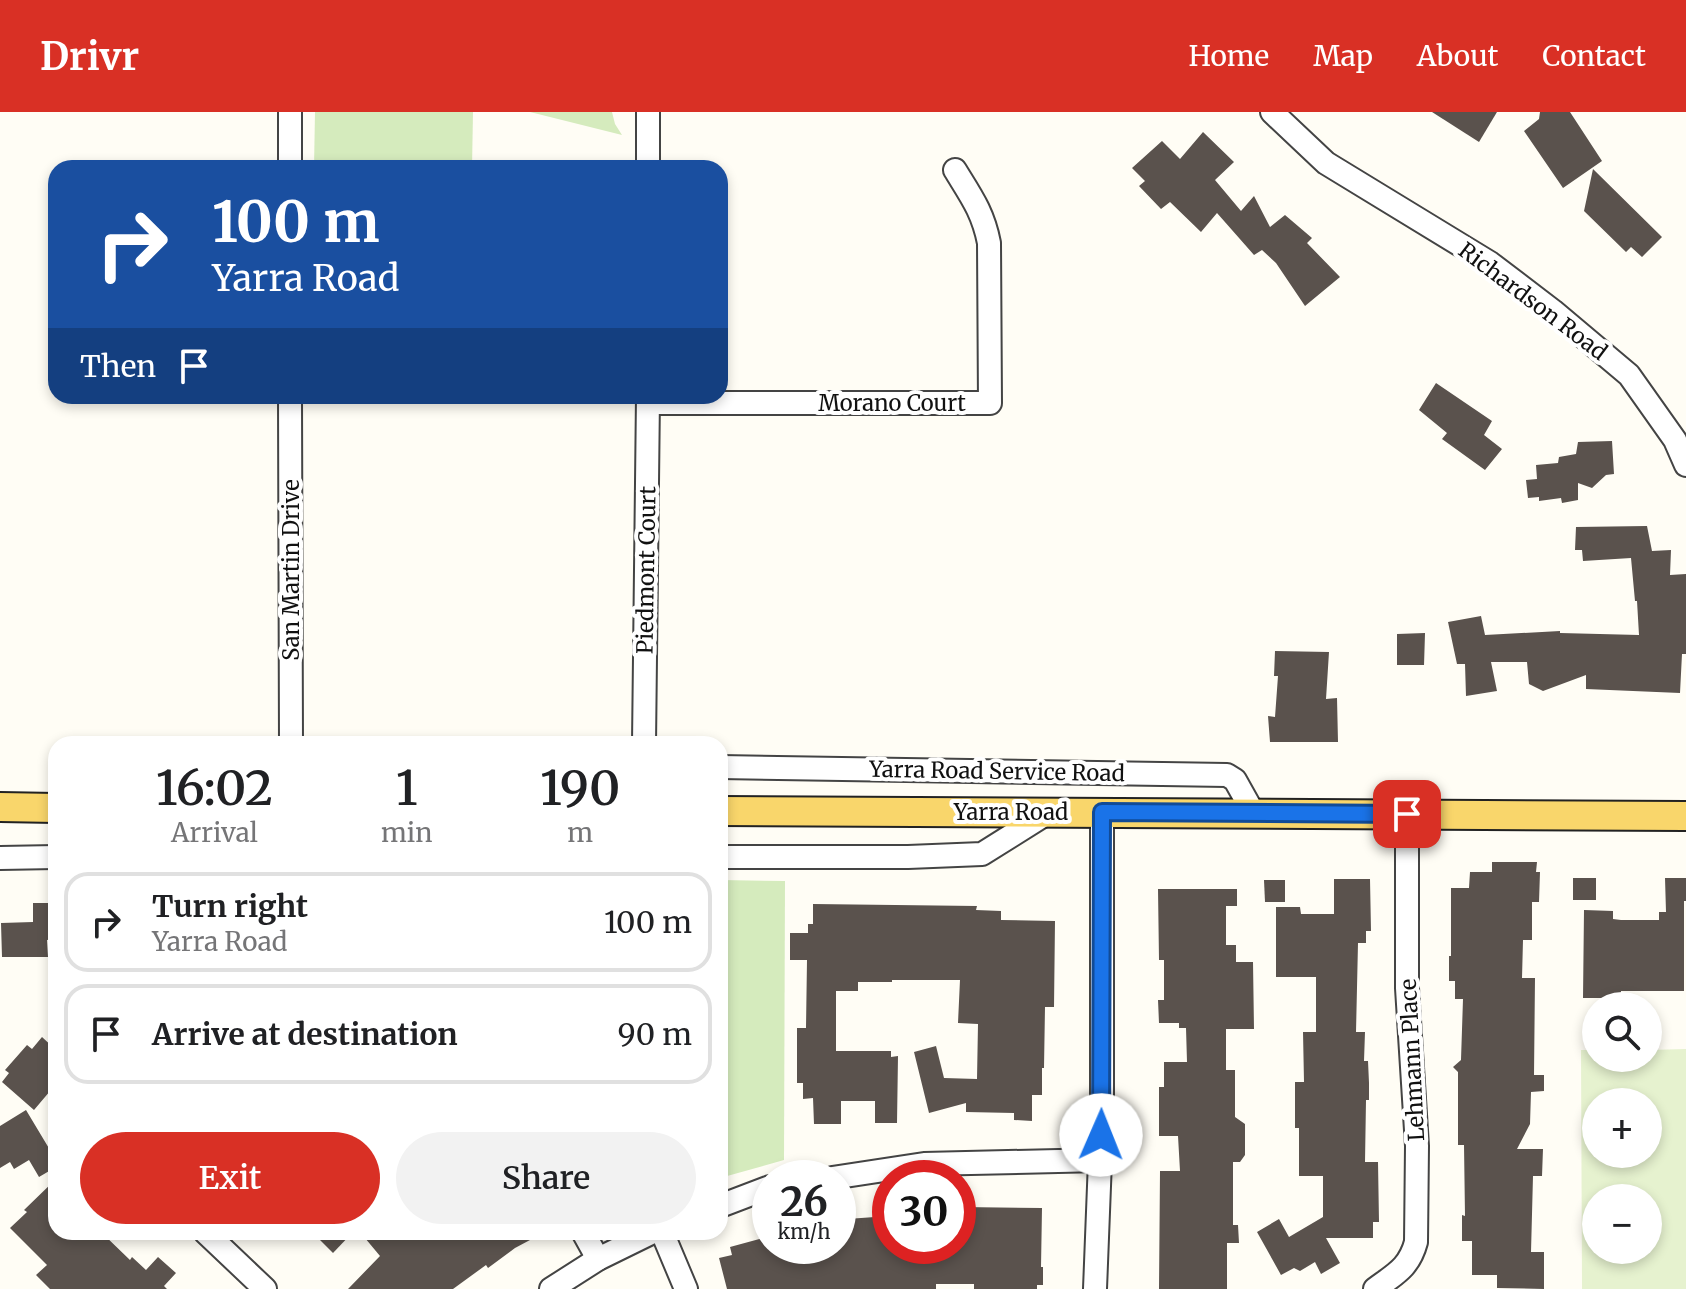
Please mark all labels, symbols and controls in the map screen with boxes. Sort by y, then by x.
text: Drivr [40,33,139,80]
text: Home [1188,38,1269,74]
text: Map [1313,38,1373,74]
text: About [1417,38,1498,74]
text: Contact [1542,38,1646,74]
text: 100 m [212,187,380,257]
icon: right [80,192,184,296]
street label: Richardson Road [1453,236,1613,366]
text: Yarra Road [212,256,399,301]
icon: arrive [172,344,216,388]
text: Then [80,347,156,385]
street label: Morano Court [818,389,966,417]
street label: San Martin Drive [277,479,305,661]
street label: Piedmont Court [631,485,661,654]
street label: Yarra Road Service Road [868,755,1125,787]
text: 16:02 [156,758,273,818]
text: 1 [396,758,418,818]
text: 190 [540,758,620,818]
pin [1373,780,1441,848]
icon: arrive [1385,792,1429,836]
street label: Yarra Road [953,798,1068,826]
text: Arrival [171,816,258,849]
text: min [381,816,432,849]
text: m [567,816,593,849]
text: Turn right [152,887,308,925]
icon: right [84,900,128,944]
text: 100 m [604,903,692,941]
text: Yarra Road [152,925,287,958]
street label: Lehmann Place [1394,978,1430,1142]
map controls [1582,992,1662,1264]
button: search [1582,992,1662,1072]
icon: arrive [84,1012,128,1056]
text: Arrive at destination [152,1015,458,1053]
text: 90 m [618,1015,692,1053]
button: + [1582,1088,1662,1168]
position arrow [1059,1093,1143,1177]
button: Exit [80,1132,380,1224]
button: Share [396,1132,696,1224]
speed limit sign: 30 [872,1160,976,1264]
text: 26 [780,1177,828,1227]
button: − [1582,1184,1662,1264]
text: km/h [778,1219,830,1244]

